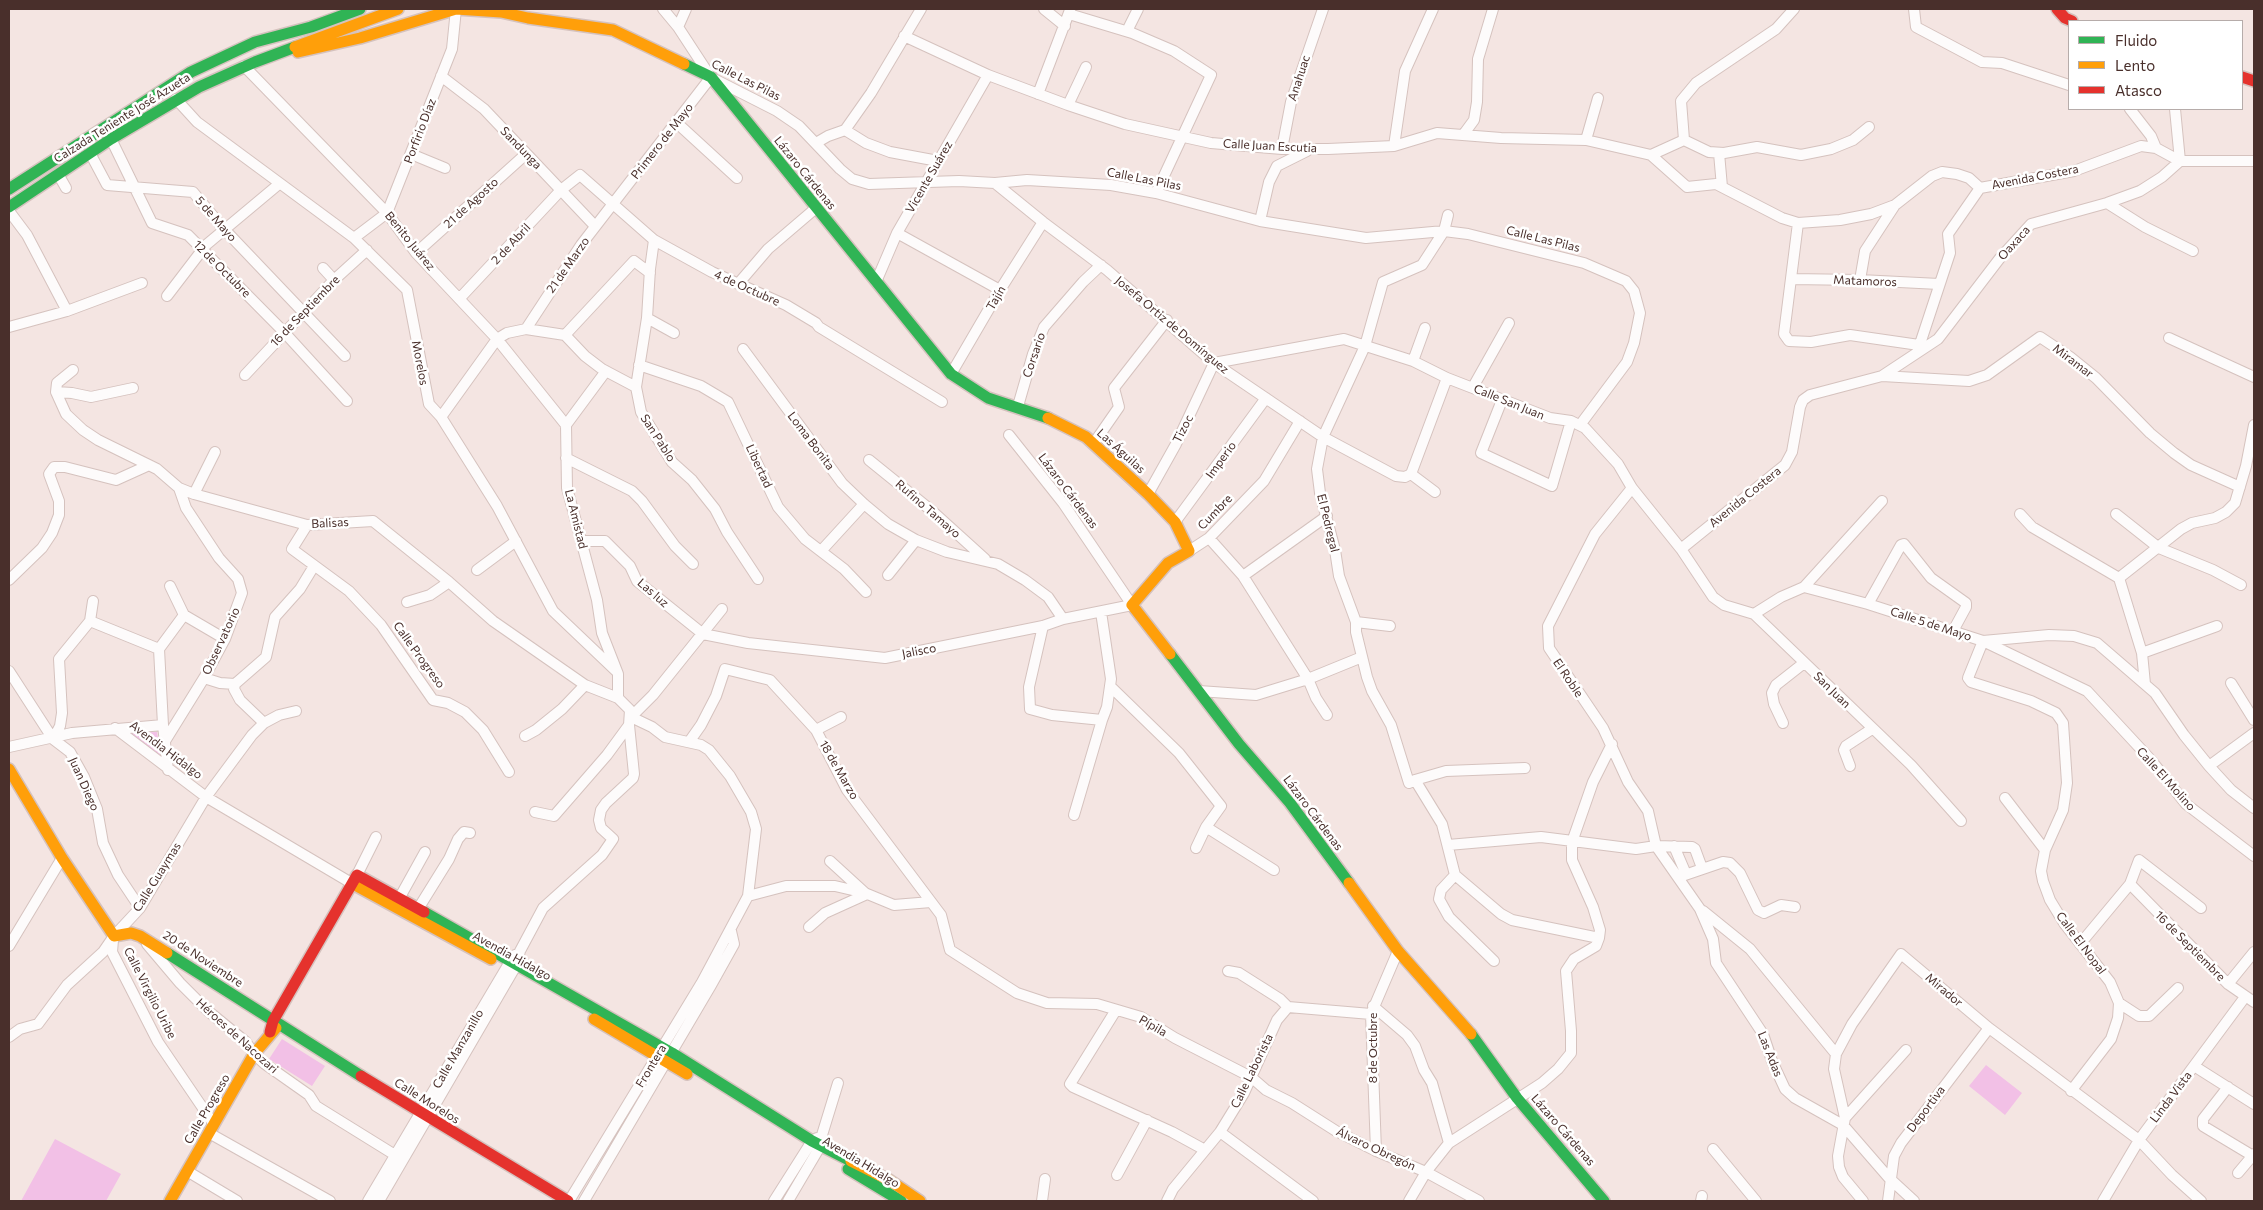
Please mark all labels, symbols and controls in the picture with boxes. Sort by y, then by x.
legend [2068,20,2243,110]
text: Fluido [2115,31,2157,49]
street label: Anahuac [1285,53,1313,103]
street label: Calle Las Pilas [709,56,783,104]
text: Lento [2115,56,2155,74]
street label: Calzada Teniente José Azueta [51,70,193,166]
text: Atasco [2115,81,2162,99]
street label: Porfirio Díaz [401,96,439,166]
street label: Primero de Mayo [628,100,696,182]
street label: Sandunga [497,124,545,172]
street label: Lázaro Cárdenas [771,133,839,213]
street label: Calle Juan Escutia [1223,136,1317,156]
street label: Vicente Suárez [903,138,955,216]
street label: Avenida Costera [1990,162,2080,192]
street label: Calle Las Pilas [1106,165,1182,193]
street label: 21 de Agosto [441,175,501,231]
street label: 5 de Mayo [192,193,240,245]
street label: Benito Juárez [382,209,438,273]
street label: 2 de Abril [488,221,534,267]
street label: Calle Las Pilas [1505,223,1581,255]
street label: Oaxaca [1995,223,2033,263]
street label: 21 de Marzo [543,234,593,296]
street label: 12 de Octubre [190,237,254,301]
street label: 4 de Octubre [712,267,782,309]
street label: 16 de Septiembre [267,272,343,350]
street label: Josefa Ortiz de Domínguez [1112,273,1232,377]
street label: Matamoros [1833,273,1897,289]
street label: Tajín [983,283,1009,313]
street label: Corsario [1020,331,1048,379]
street label: Morelos [409,339,431,387]
street label: Miramar [2050,341,2096,381]
street label: Calle San Juan [1472,381,1546,423]
street label: Loma Bonita [784,409,838,473]
street label: San Pablo [637,412,679,464]
street label: Tizoc [1170,412,1196,446]
street label: Las Águilas [1094,426,1148,476]
street label: Imperio [1203,439,1239,481]
street label: Libertad [743,442,775,490]
street label: Lázaro Cárdenas [1035,451,1101,531]
street label: Avenida Costera [1706,464,1784,530]
street label: Rufino Tamayo [893,477,963,541]
street label: La Amistad [562,488,590,550]
street label: Cumbre [1195,491,1235,533]
street label: El Pedregal [1314,492,1342,554]
street label: Balisas [311,515,349,531]
street label: Las luz [634,576,672,610]
street label: Calle 5 de Mayo [1889,604,1973,644]
street label: Observatorio [199,605,243,677]
street label: Calle Progreso [390,619,448,691]
street label: Jalisco [901,641,937,661]
street label: El Roble [1550,656,1586,700]
street label: San Juan [1811,669,1853,711]
street label: Avendia Hidalgo [127,718,205,782]
street label: 18 de Marzo [816,738,862,802]
street label: Calle El Molino [2134,744,2198,814]
street label: Juan Diego [66,755,102,813]
street label: Lázaro Cárdenas [1280,773,1346,853]
street label: Calle Guaymas [130,840,184,914]
street label: 16 de Septiembre [2152,908,2228,984]
street label: Calle El Nopal [2053,909,2109,977]
street label: 20 de Noviembre [160,928,246,990]
street label: Avendia Hidalgo [470,929,554,983]
street label: Calle Virgilio Uribe [121,945,179,1041]
street label: Mirador [1922,970,1966,1010]
street label: Héroes de Nacozari [193,995,281,1077]
street label: Calle Manzanillo [429,1007,487,1091]
street label: Pípila [1136,1012,1170,1040]
street label: 8 de Octubre [1366,1013,1380,1083]
street label: Las Adas [1754,1029,1786,1079]
street label: Calle Laborista [1228,1031,1276,1111]
street label: Frontera [633,1042,669,1090]
street label: Linda Vista [2147,1069,2195,1125]
street label: Calle Progreso [181,1071,233,1147]
street label: Calle Morelos [392,1075,462,1127]
street label: Deportiva [1904,1083,1948,1135]
street label: Lázaro Cárdenas [1528,1091,1598,1169]
street label: Álvaro Obregón [1334,1124,1418,1174]
street label: Avendia Hidalgo [820,1133,902,1191]

